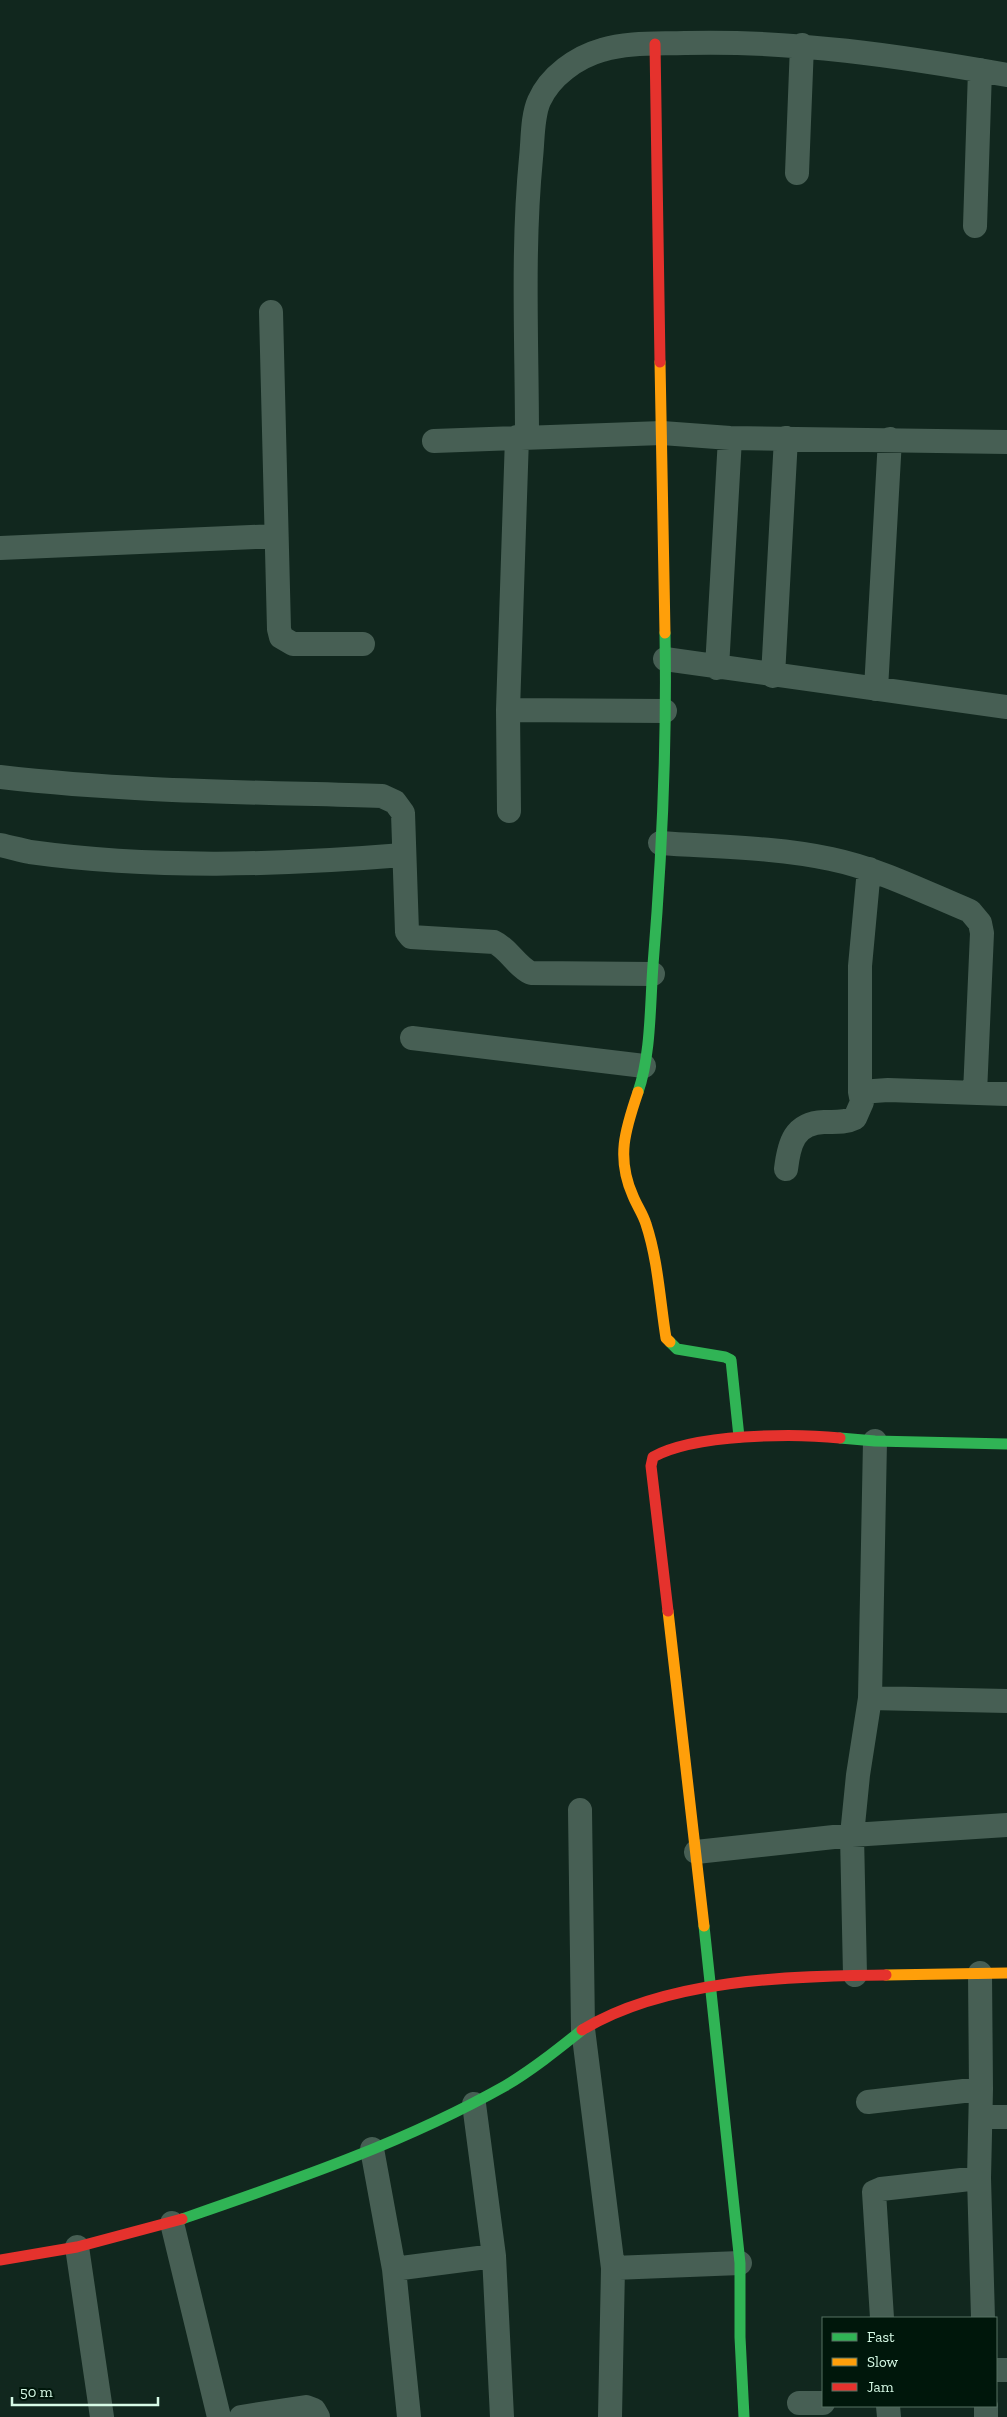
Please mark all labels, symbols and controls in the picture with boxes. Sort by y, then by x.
legend [822,2317,997,2407]
text: Fast [867,2328,895,2346]
text: Slow [867,2353,899,2371]
scale bar [12,2374,159,2406]
text: Jam [867,2378,894,2396]
text: 50 m [20,2383,53,2401]

